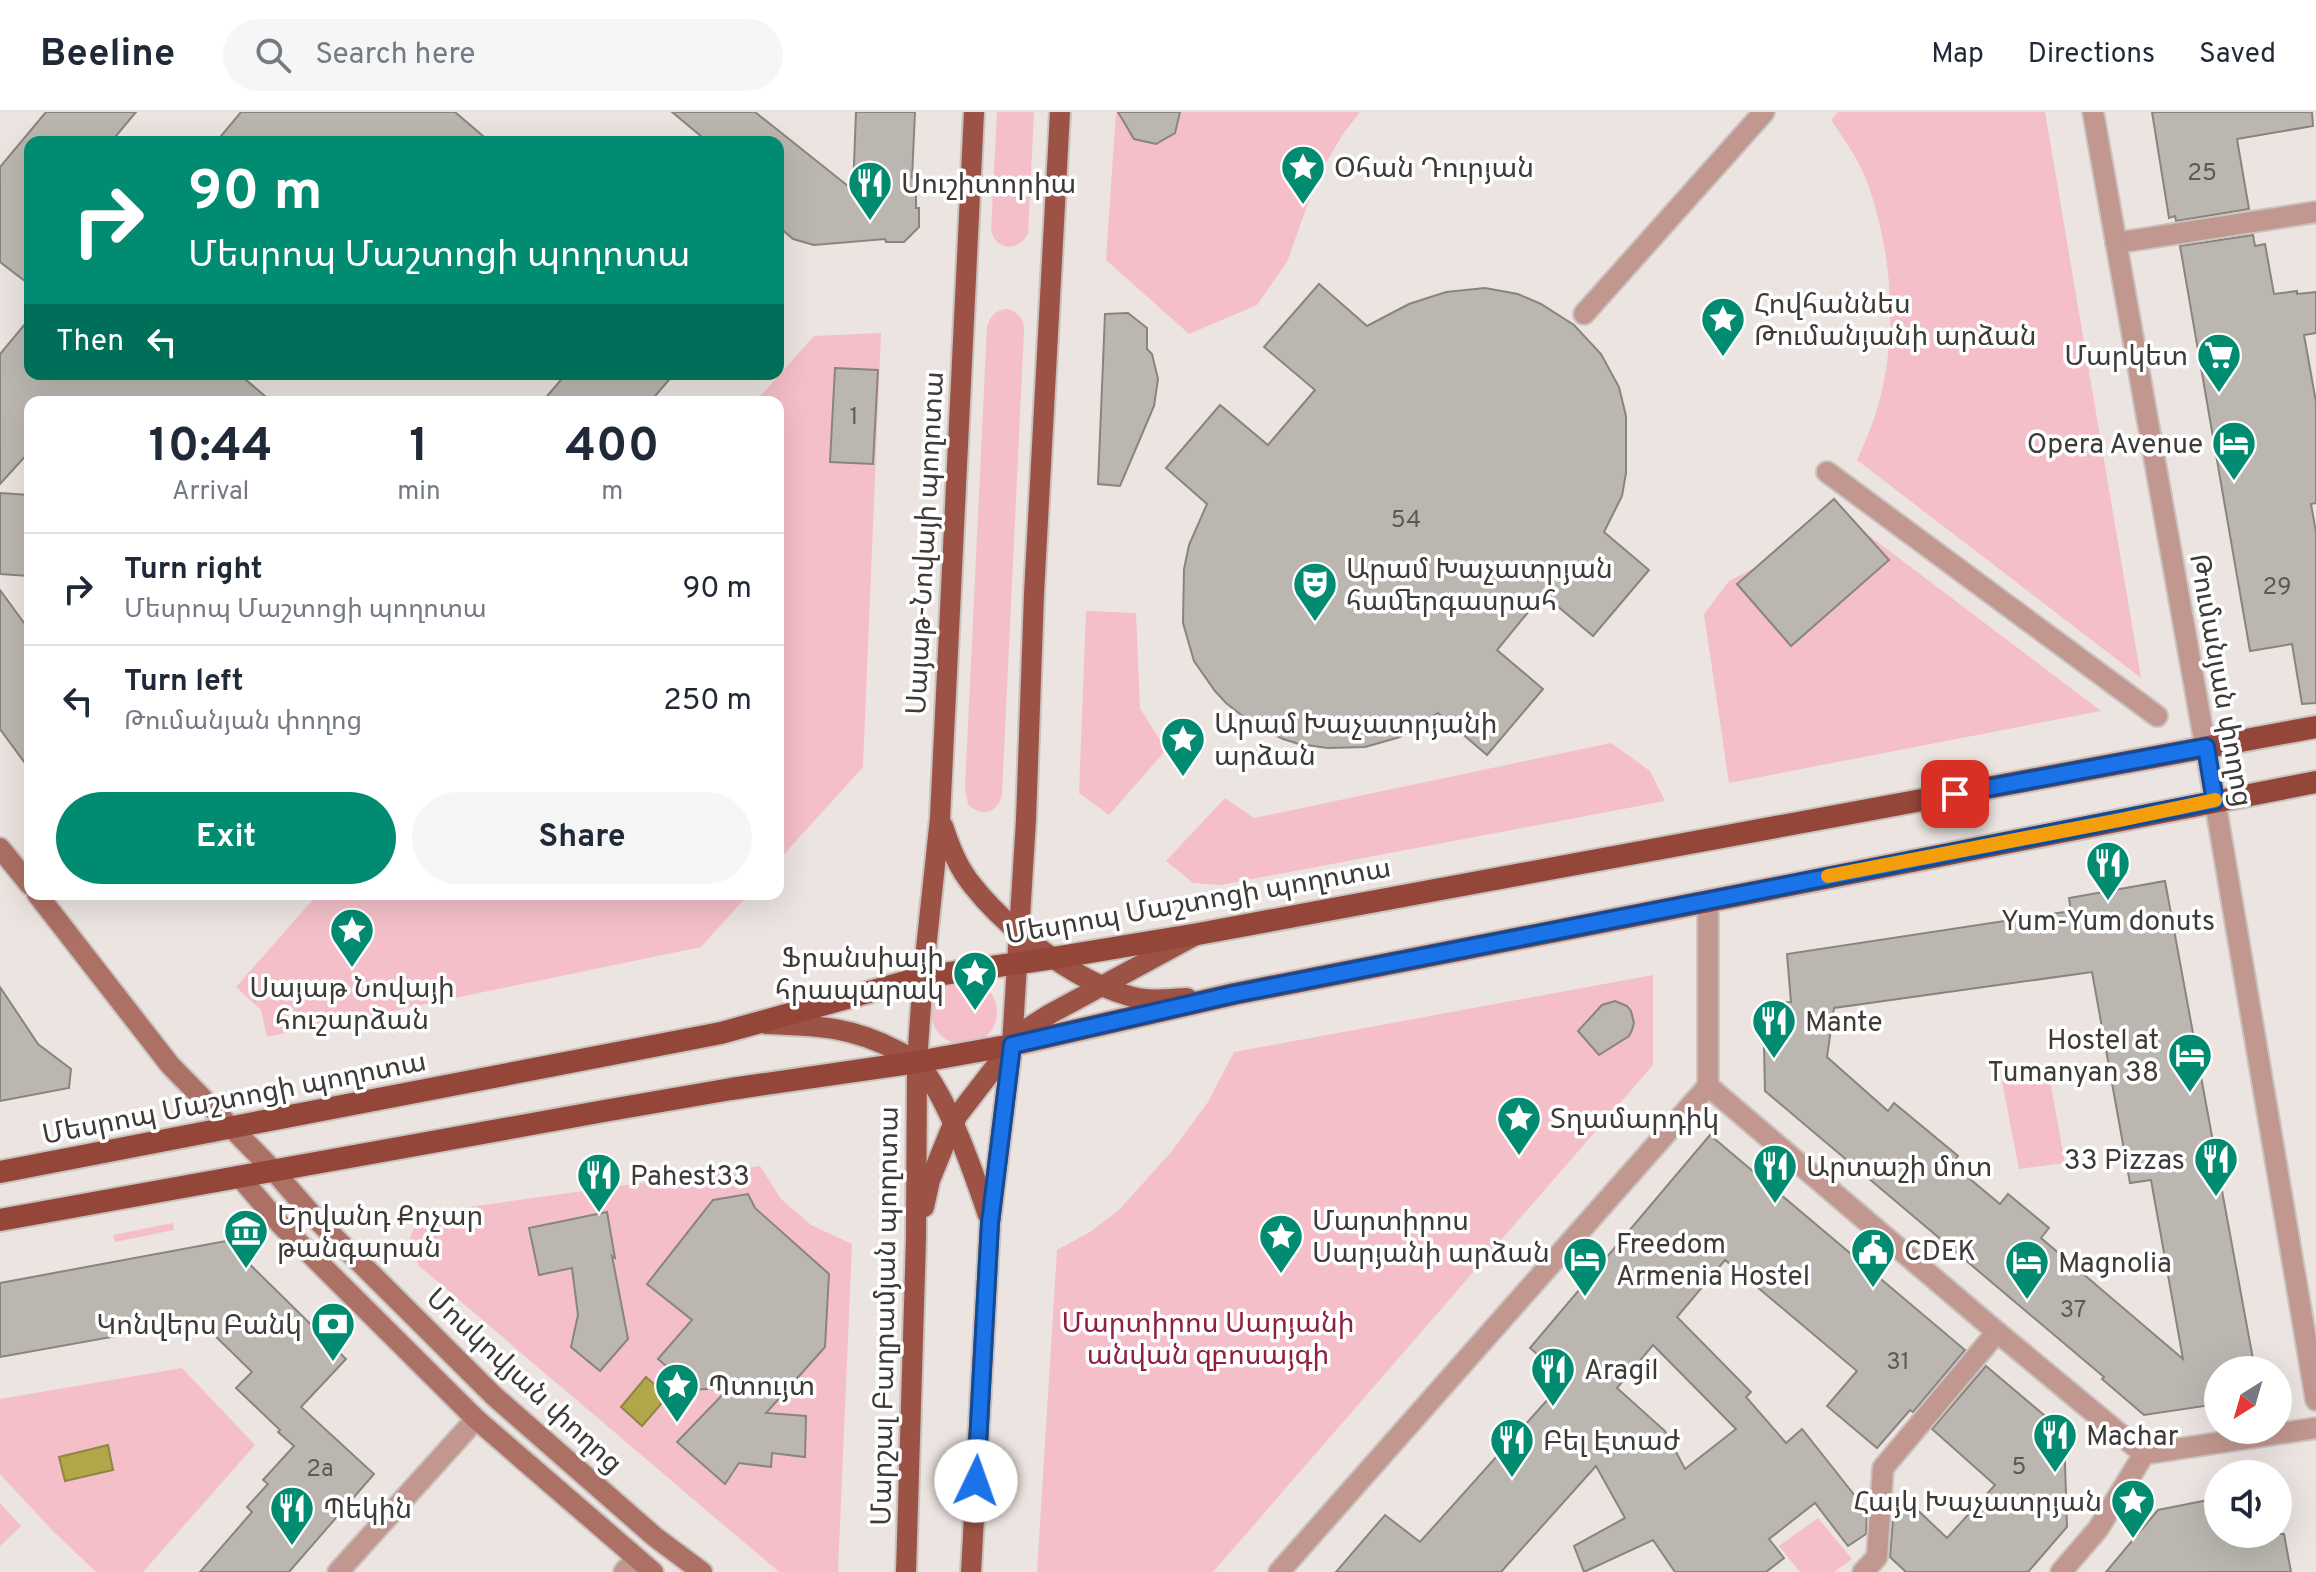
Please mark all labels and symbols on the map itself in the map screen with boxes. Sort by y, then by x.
place icon: Օհան Դուրյան [1279,143,1327,206]
place label: Օհան Դուրյան [1334,152,1534,188]
restaurant icon: Սուշիտորիա [846,159,894,222]
house number: 25 [2187,159,2217,189]
place label: Սուշիտորիա [901,168,1076,204]
place label: Հովհաննես Թումանյանի արձան [1754,288,2036,356]
place icon: Հովհաննես Թումանյանի արձան [1699,295,1747,358]
supermarket icon: Մարկետ [2195,331,2243,394]
place label: Մարկետ [2064,340,2188,376]
street label: Սայաթ-Նովայի պողոտա [900,371,954,716]
house number: 1 [850,403,858,433]
hotel icon: Opera Avenue [2210,419,2258,482]
place label: Opera Avenue [2027,428,2203,464]
house number: 54 [1391,506,1421,536]
street label: Թումանյան փողոց [2179,551,2259,810]
place label: Արամ Խաչատրյան համերգասրահ [1346,553,1613,621]
theatre icon: Արամ Խաչատրյան համերգասրահ [1291,560,1339,623]
house number: 29 [2262,573,2292,603]
place label: Արամ Խաչատրյանի արձան [1214,708,1497,776]
place icon: Արամ Խաչատրյանի արձան [1159,715,1207,778]
pin [1921,760,1989,828]
restaurant icon: Yum-Yum donuts [2084,839,2132,902]
street label: Մեսրոպ Մաշտոցի պողոտա [1003,851,1394,955]
place label: Yum-Yum donuts [2001,905,2215,941]
place icon: Սայաթ Նովայի հուշարձան [328,906,376,969]
place label: Ֆրանսիայի հրապարակ [775,942,944,1010]
place icon: Ֆրանսիայի հրապարակ [951,949,999,1012]
place label: Սայաթ Նովայի հուշարձան [249,972,455,1040]
restaurant icon: Mante [1750,997,1798,1060]
place label: Mante [1805,1006,1882,1042]
place label: Hostel at Tumanyan 38 [1988,1024,2159,1092]
hotel icon: Hostel at Tumanyan 38 [2166,1031,2214,1094]
street label: Մեսրոպ Մաշտոցի պողոտա [39,1045,430,1155]
place icon: Տղամարդիկ [1495,1094,1543,1157]
place label: Տղամարդիկ [1550,1103,1719,1139]
street label: Մարշալ Բաղրամյան պողոտա [865,1106,909,1526]
restaurant icon: 33 Pizzas [2192,1135,2240,1198]
restaurant icon: Արտաշի մոտ [1751,1142,1799,1205]
place label: 33 Pizzas [2064,1144,2185,1180]
restaurant icon: Pahest33 [575,1151,623,1214]
place label: Արտաշի մոտ [1806,1151,1992,1187]
place label: Pahest33 [630,1160,750,1196]
place label: Երվանդ Քոչար թանգարան [277,1200,483,1268]
place label: Մարտիրոս Սարյանի արձան [1312,1205,1550,1273]
museum icon: Երվանդ Քոչար թանգարան [222,1207,270,1270]
place icon: Մարտիրոս Սարյանի արձան [1257,1212,1305,1275]
public building icon: CDEK [1849,1226,1897,1289]
place label: Freedom Armenia Hostel [1616,1228,1810,1296]
hotel icon: Freedom Armenia Hostel [1561,1235,1609,1298]
place label: CDEK [1904,1235,1976,1271]
hotel icon: Magnolia [2003,1238,2051,1301]
place label: Magnolia [2058,1247,2172,1283]
street label: Մոսկովյան փողոց [417,1282,629,1483]
house number: 37 [2060,1296,2086,1326]
bank icon: Կոնվերս Բանկ [309,1300,357,1363]
park label: Մարտիրոս Սարյանի անվան զբոսայգի [1061,1307,1355,1375]
place label: Կոնվերս Բանկ [96,1309,302,1345]
restaurant icon: Aragil [1529,1345,1577,1408]
house number: 31 [1886,1348,1910,1378]
place label: Aragil [1584,1354,1659,1390]
north arrow [2204,1356,2292,1444]
place icon: Պտույտ [653,1361,701,1424]
place label: Պտույտ [708,1370,815,1406]
restaurant icon: Machar [2031,1411,2079,1474]
restaurant icon: Բել Էտաժ [1488,1416,1536,1479]
place label: Machar [2086,1420,2179,1456]
place label: Բել Էտաժ [1543,1425,1681,1461]
position arrow [934,1439,1018,1523]
house number: 5 [2012,1453,2026,1483]
house number: 2a [306,1455,334,1485]
place icon: Հայկ Խաչատրյան [2109,1477,2157,1540]
restaurant icon: Պեկին [268,1484,316,1547]
place label: Հայկ Խաչատրյան [1853,1486,2102,1522]
place label: Պեկին [323,1493,412,1529]

